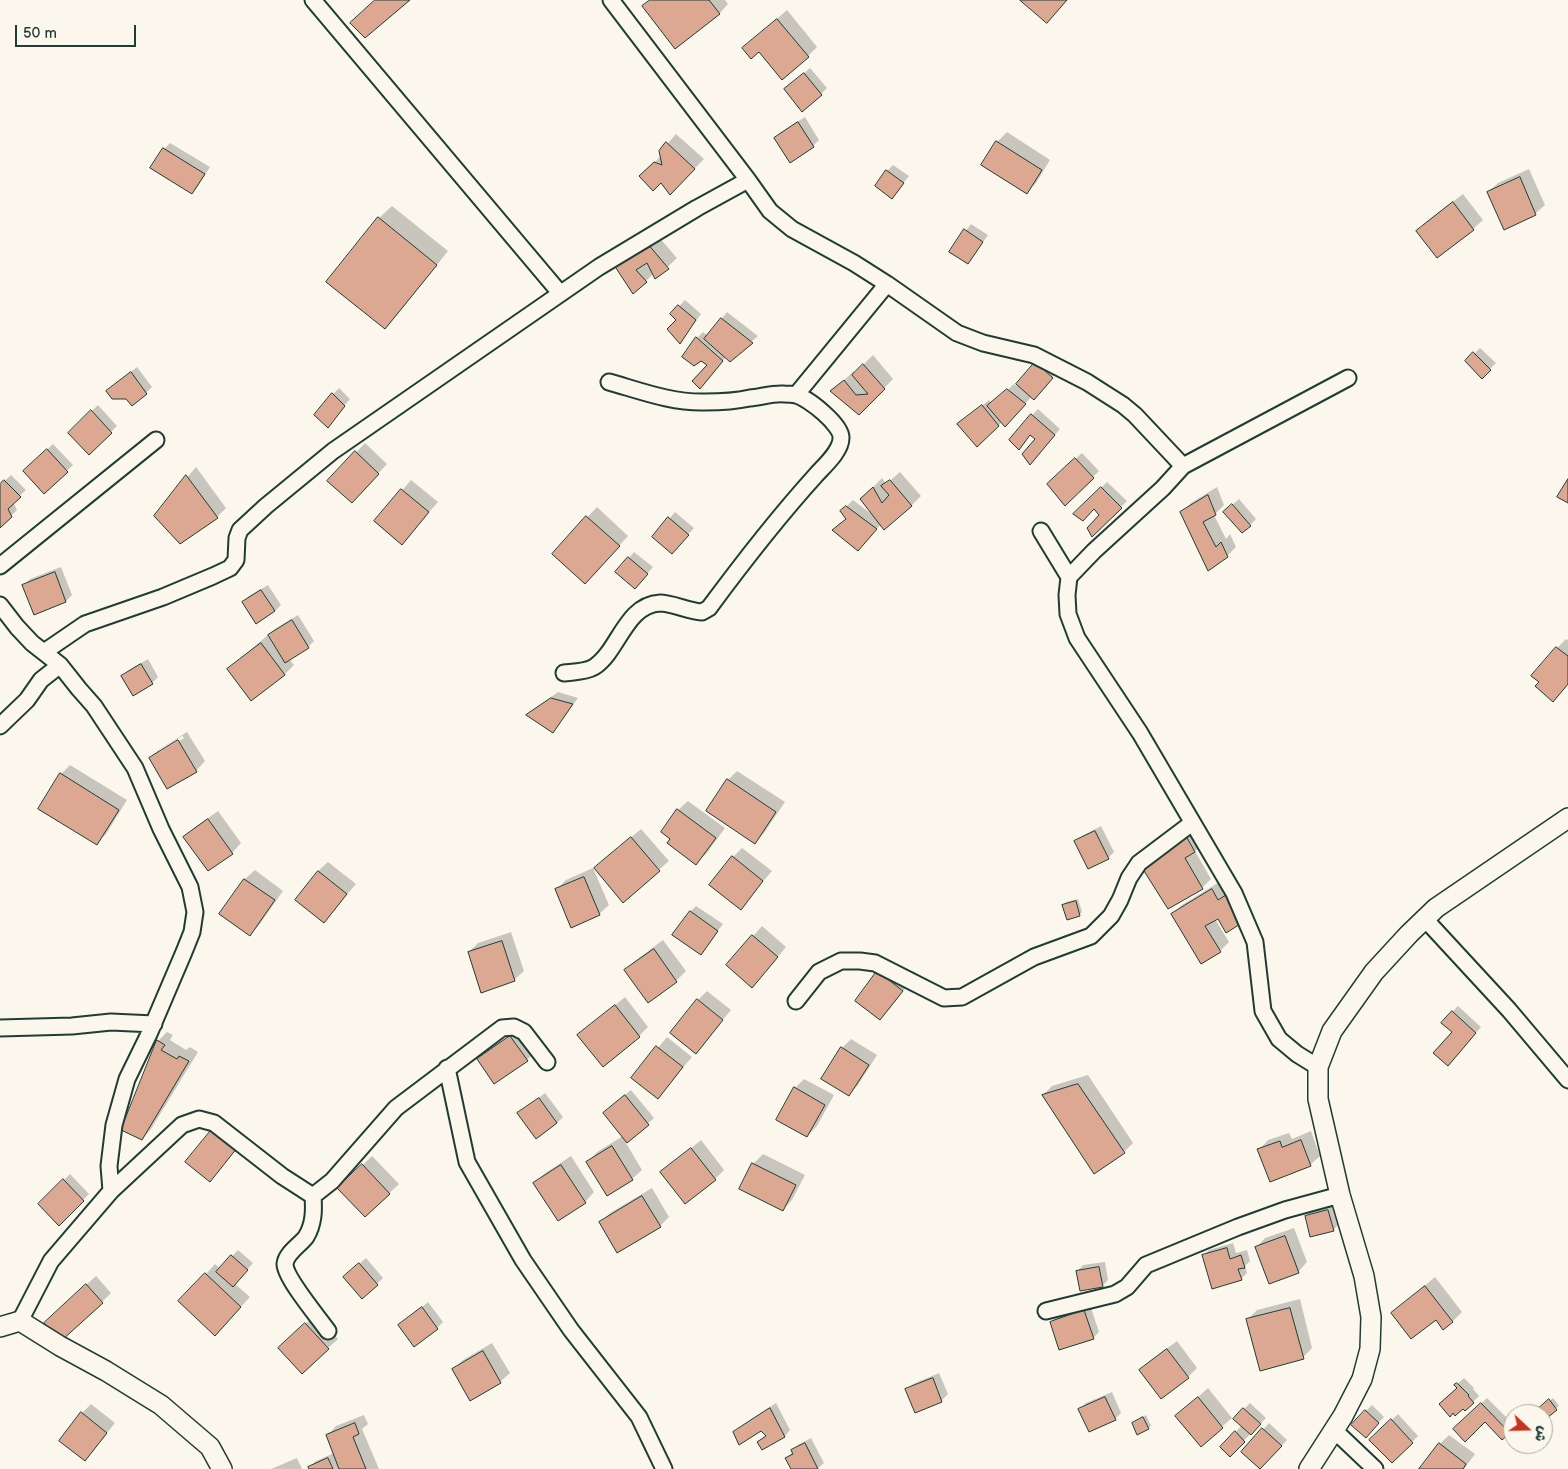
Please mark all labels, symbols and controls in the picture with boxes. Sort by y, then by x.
scale bar [18,15,139,47]
text: 50 m [23,24,57,43]
north arrow [1503,1404,1553,1454]
text: ش [1531,1424,1552,1444]

